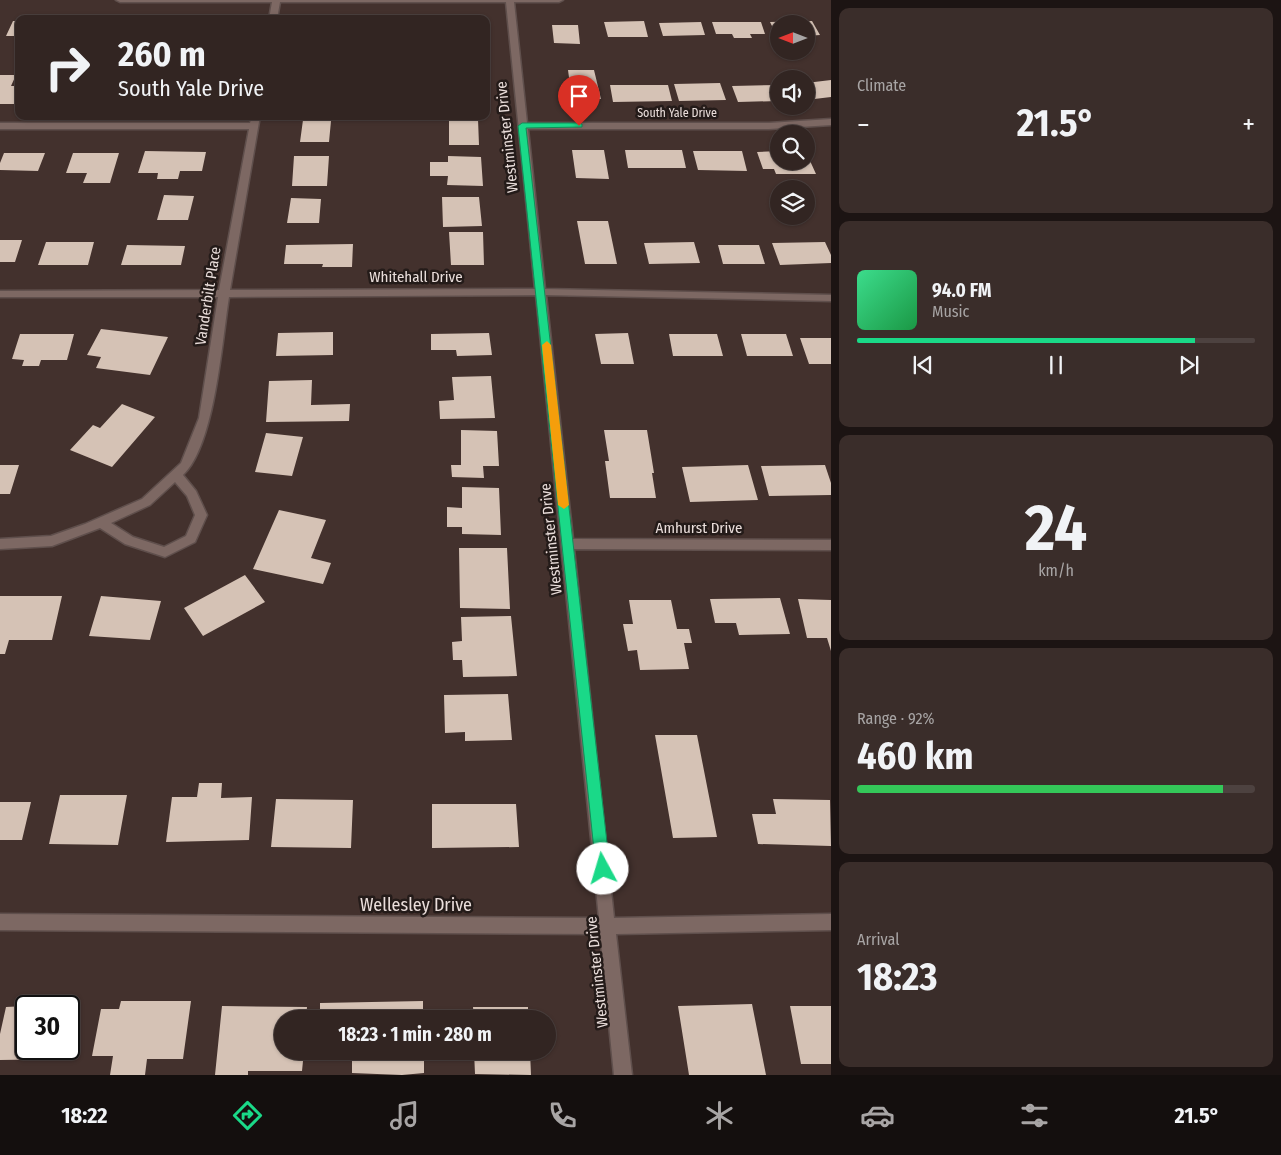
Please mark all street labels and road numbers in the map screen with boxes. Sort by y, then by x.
street label: Westminster Drive [492,80,522,194]
street label: South Yale Drive [637,106,717,120]
street label: Vanderbilt Place [191,245,225,347]
street label: Whitehall Drive [369,268,463,286]
street label: Westminster Drive [536,482,566,596]
street label: Amhurst Drive [656,519,742,537]
street label: Wellesley Drive [360,894,472,916]
street label: Westminster Drive [582,915,612,1029]

